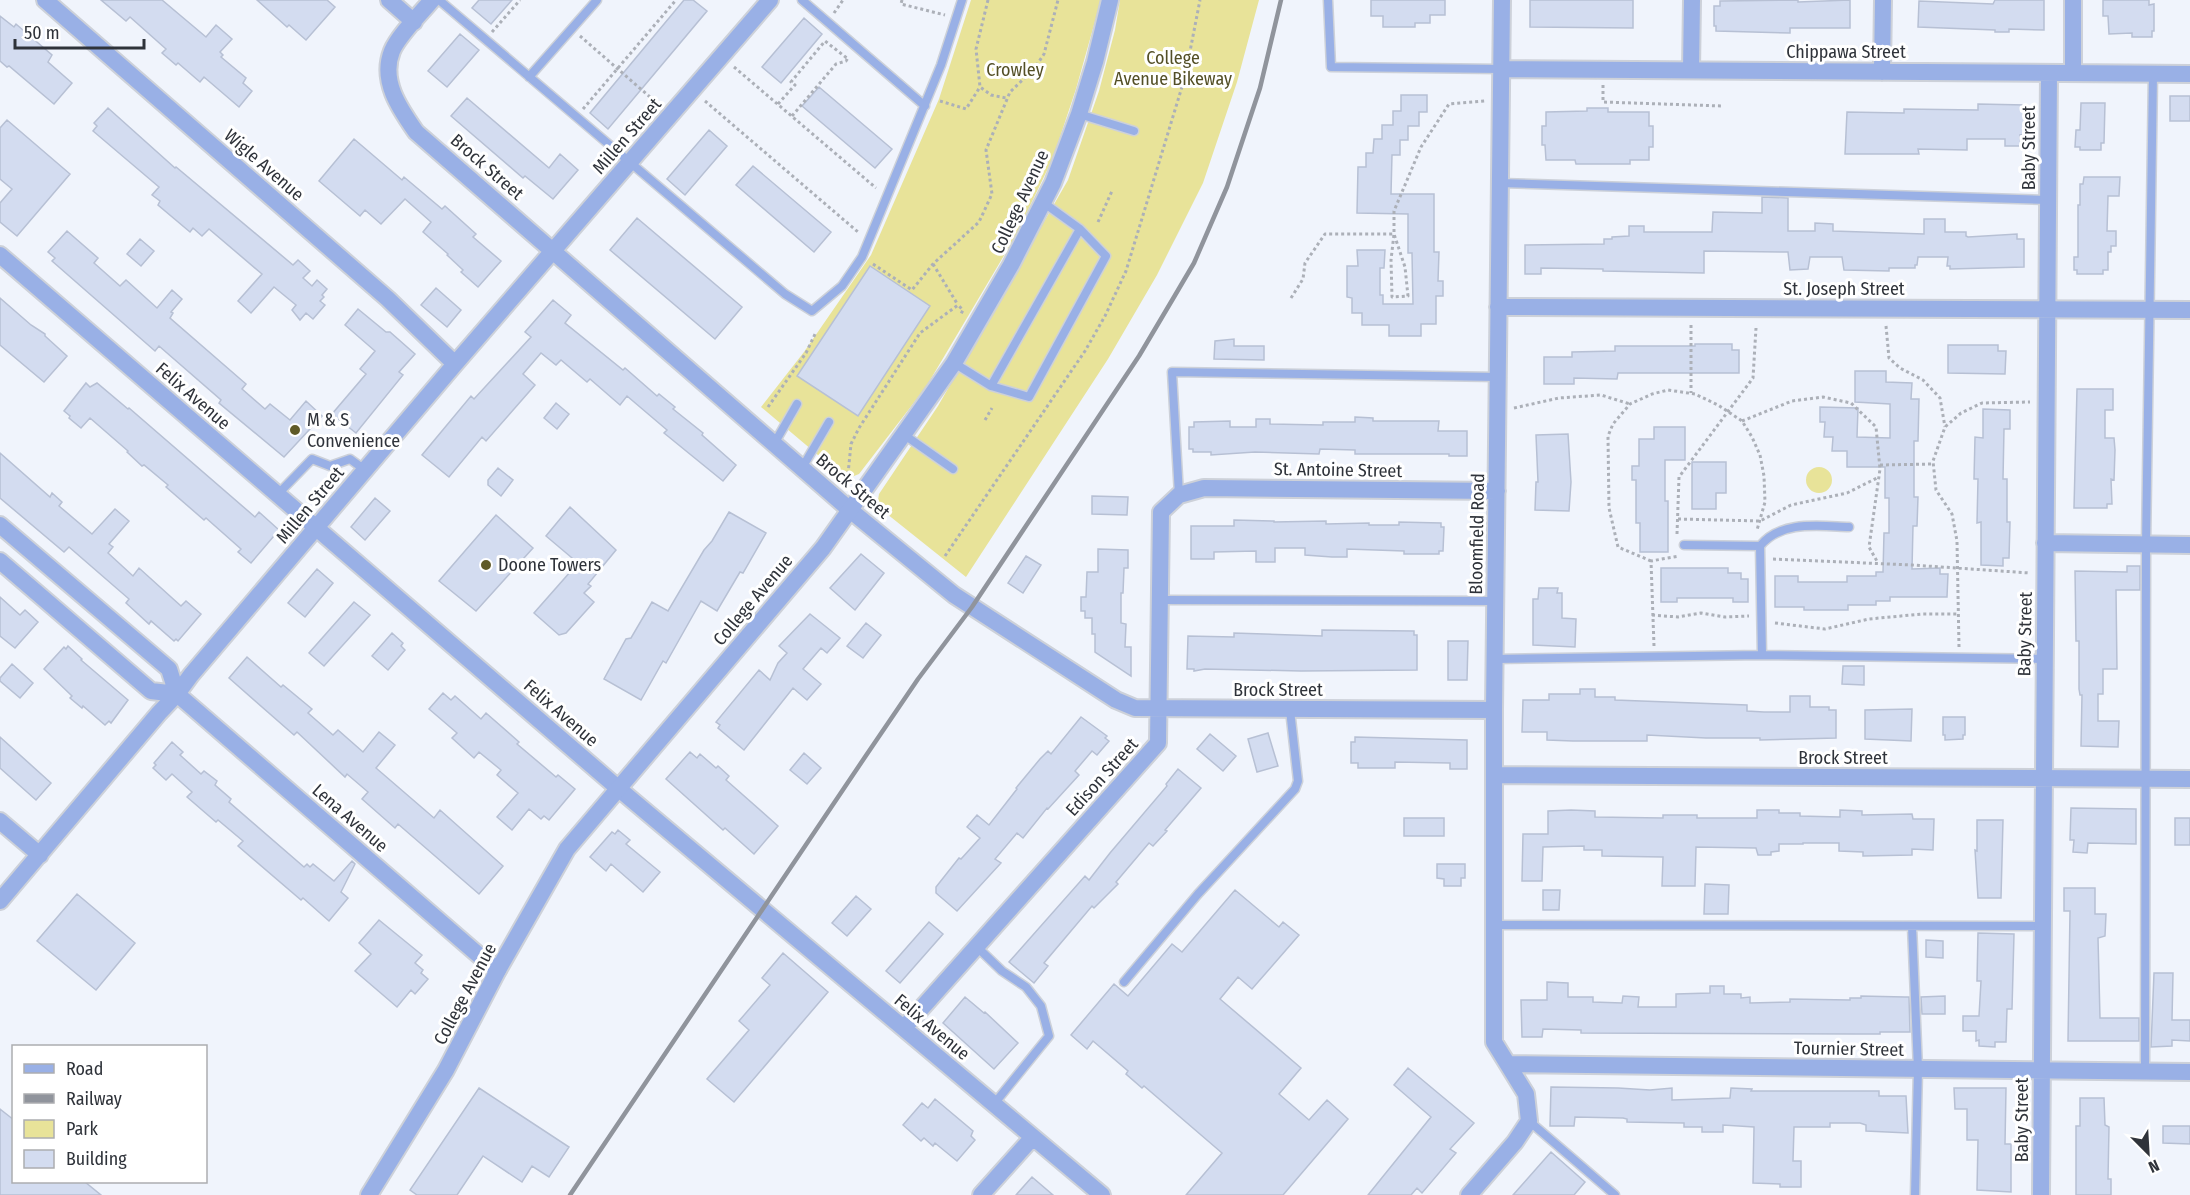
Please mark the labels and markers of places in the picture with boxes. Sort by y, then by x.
place label: M & S Convenience [307,409,400,452]
marker: M & S Convenience [288,423,302,437]
place label: Doone Towers [498,554,602,576]
marker: Doone Towers [479,558,493,572]

